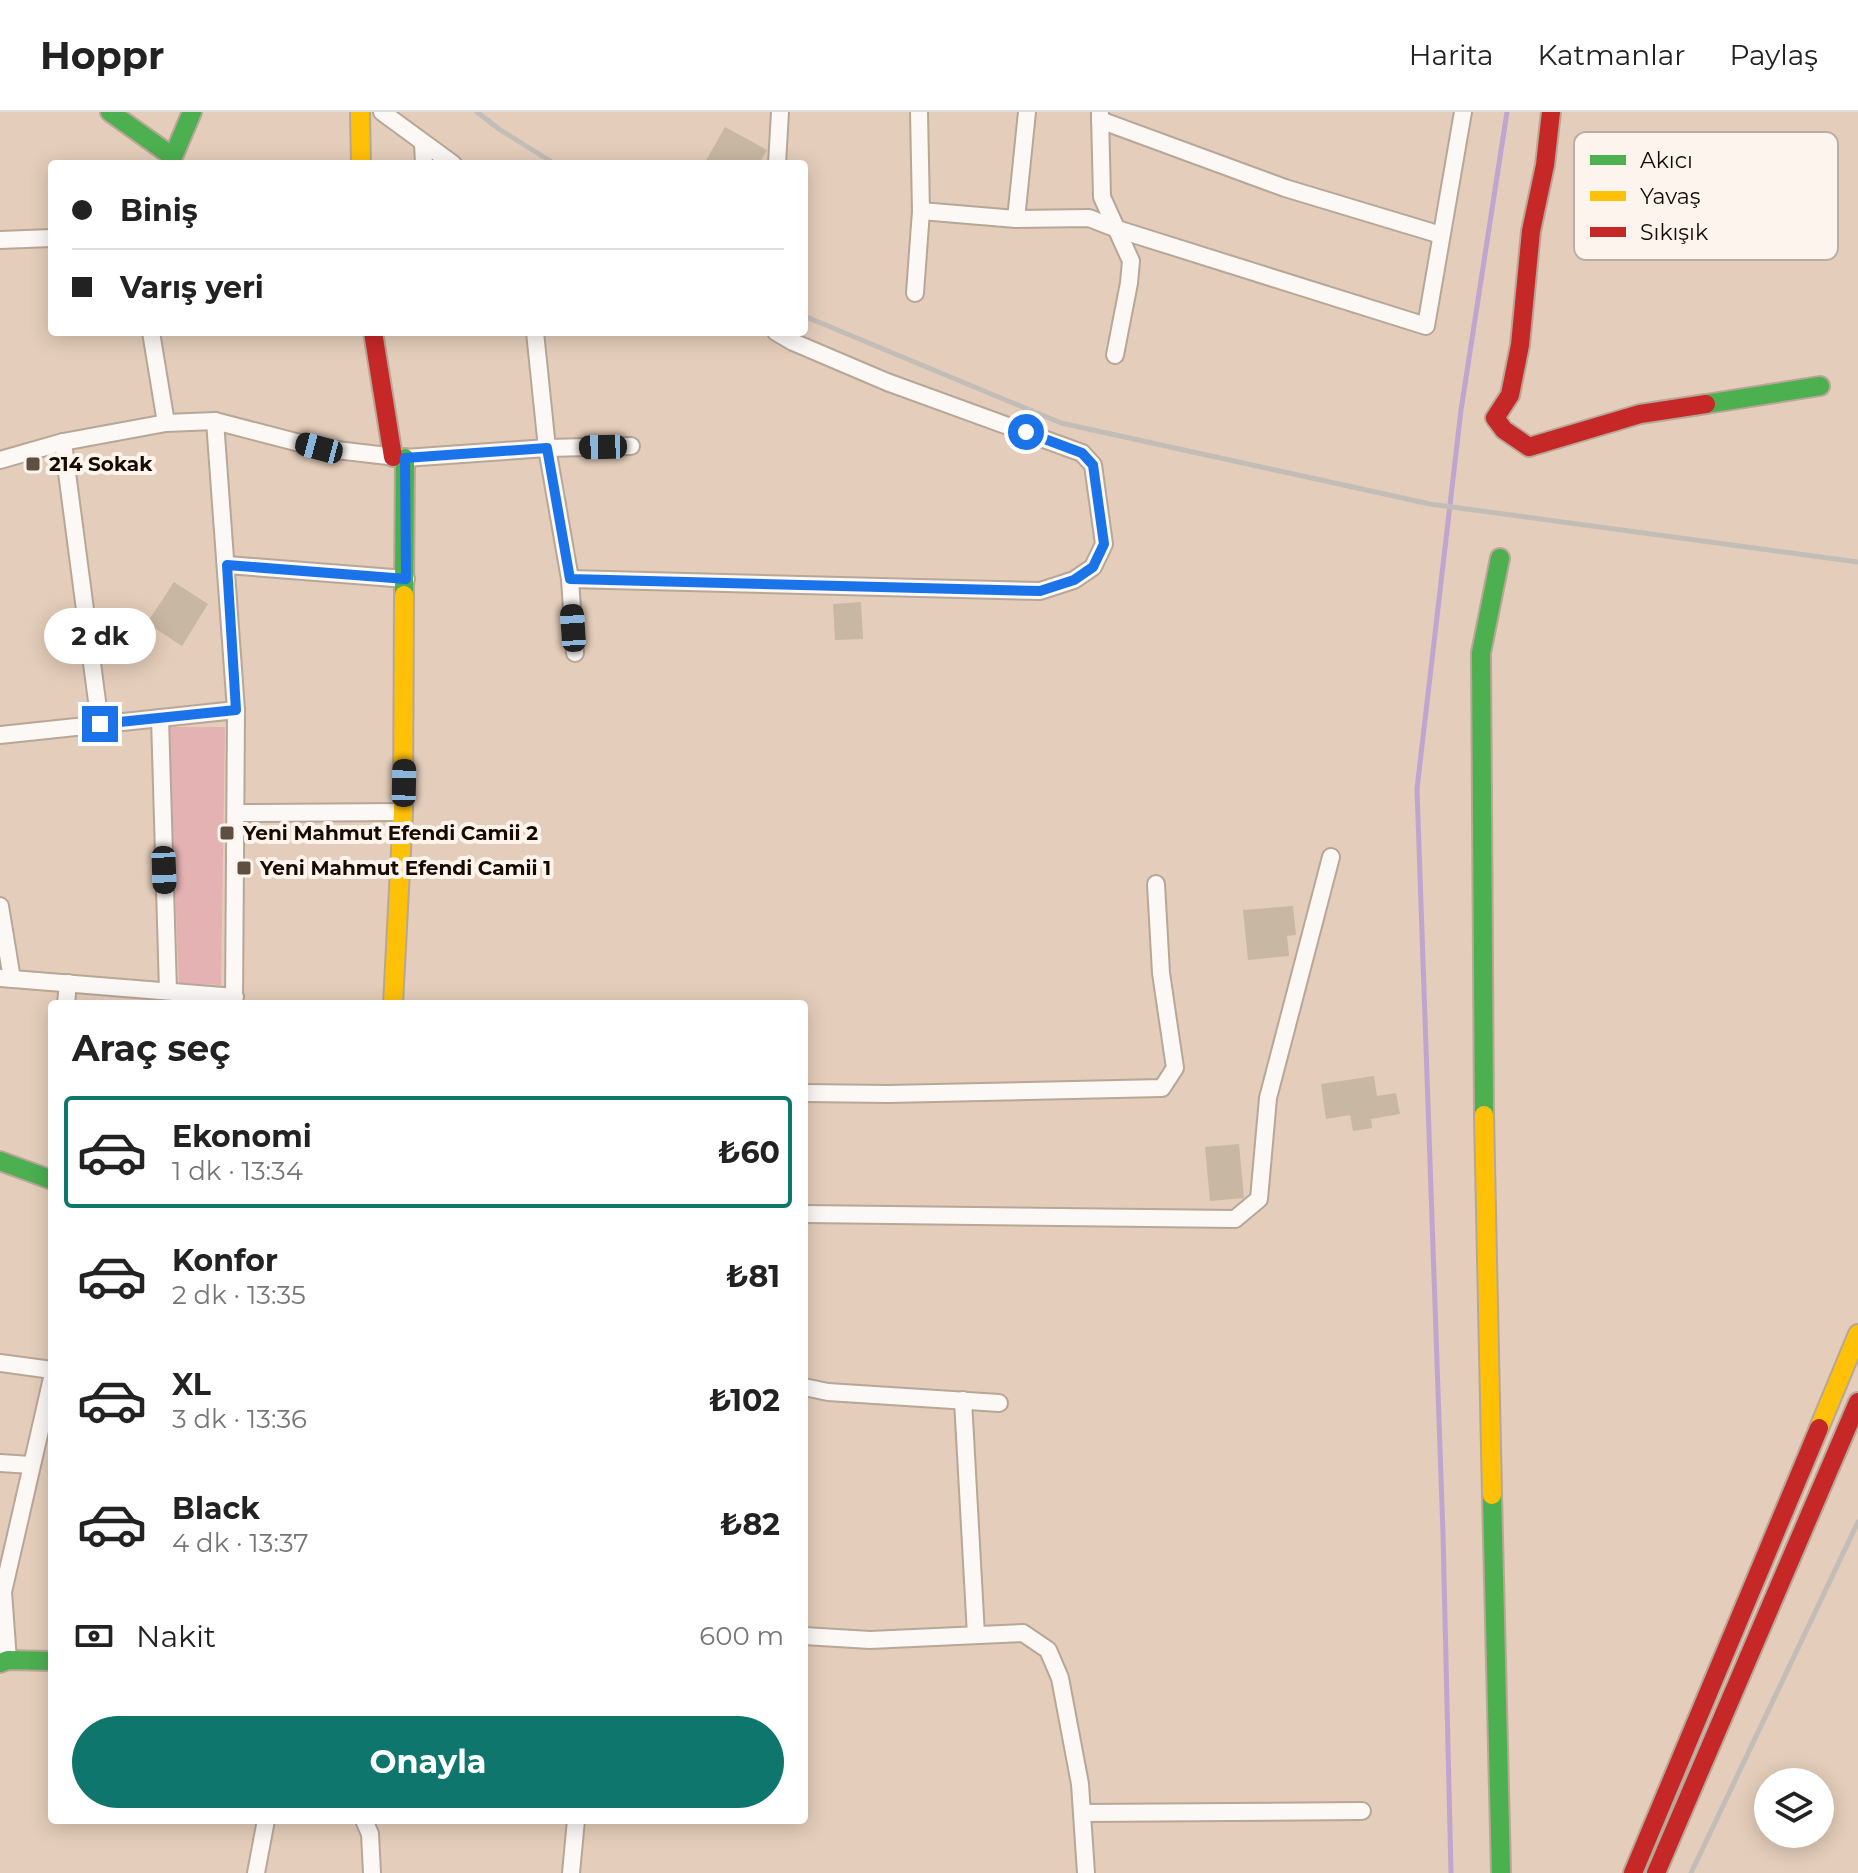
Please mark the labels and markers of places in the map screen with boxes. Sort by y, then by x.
place label: 214 Sokak [49,452,153,476]
marker: 214 Sokak [24,455,42,473]
place label: Yeni Mahmut Efendi Camii 2 [242,821,538,845]
marker: Yeni Mahmut Efendi Camii 2 [218,824,236,842]
place label: Yeni Mahmut Efendi Camii 1 [259,856,551,880]
marker: Yeni Mahmut Efendi Camii 1 [235,859,253,877]

